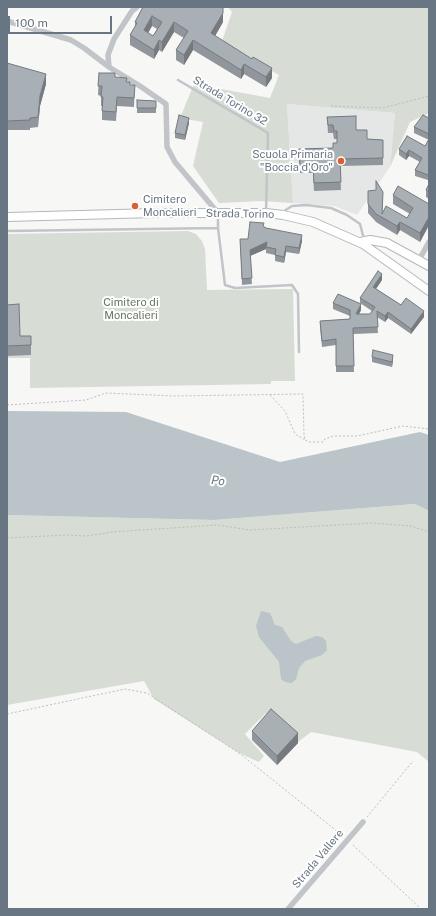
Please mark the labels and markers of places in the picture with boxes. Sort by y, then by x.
place label: Scuola Primaria "Boccia d'Oro" [252,148,333,174]
marker: Scuola Primaria "Boccia d'Oro" [336,156,346,166]
place label: Cimitero Moncalieri [143,193,196,219]
marker: Cimitero Moncalieri [130,201,140,211]

